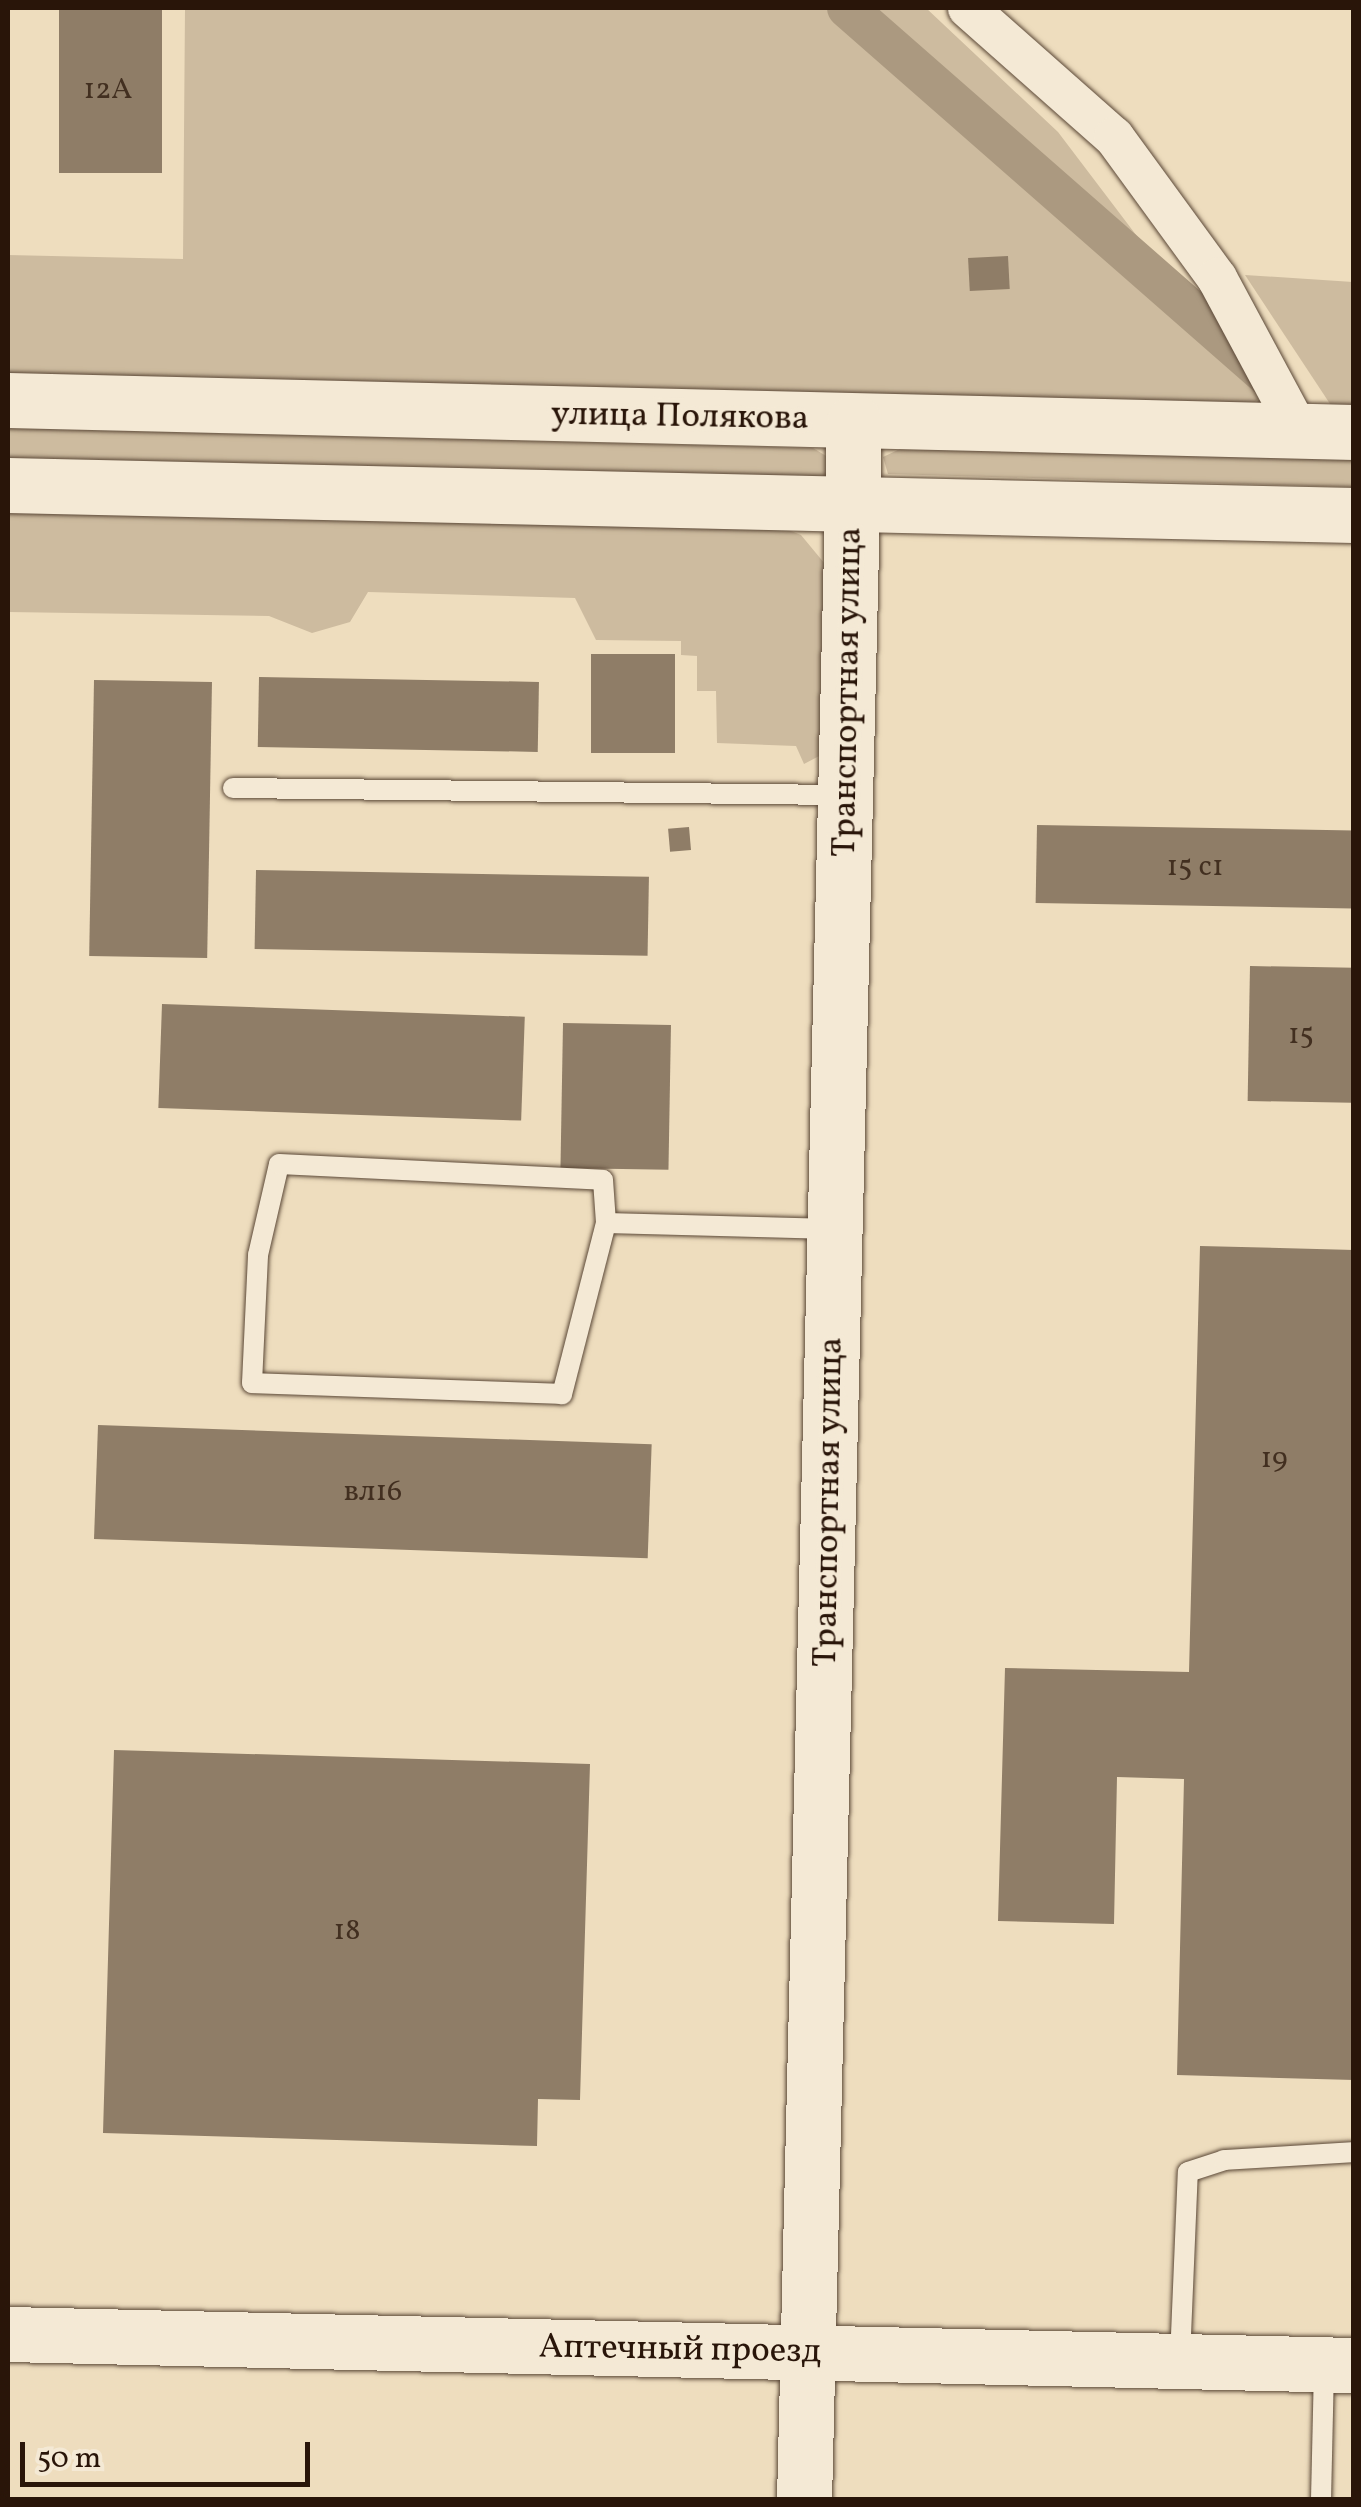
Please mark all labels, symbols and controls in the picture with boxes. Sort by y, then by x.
house number: 12А [84,72,132,108]
street label: улица Полякова [551,394,809,440]
street label: Транспортная улица [824,526,872,858]
house number: 15 с1 [1166,849,1224,885]
house number: 15 [1288,1017,1314,1053]
street label: Транспортная улица [805,1336,853,1668]
house number: 19 [1260,1441,1288,1477]
house number: вл16 [344,1474,402,1510]
house number: 18 [334,1913,360,1949]
street label: Аптечный проезд [538,2327,822,2373]
scale bar [25,2422,315,2484]
text: 50 m [37,2438,101,2480]

